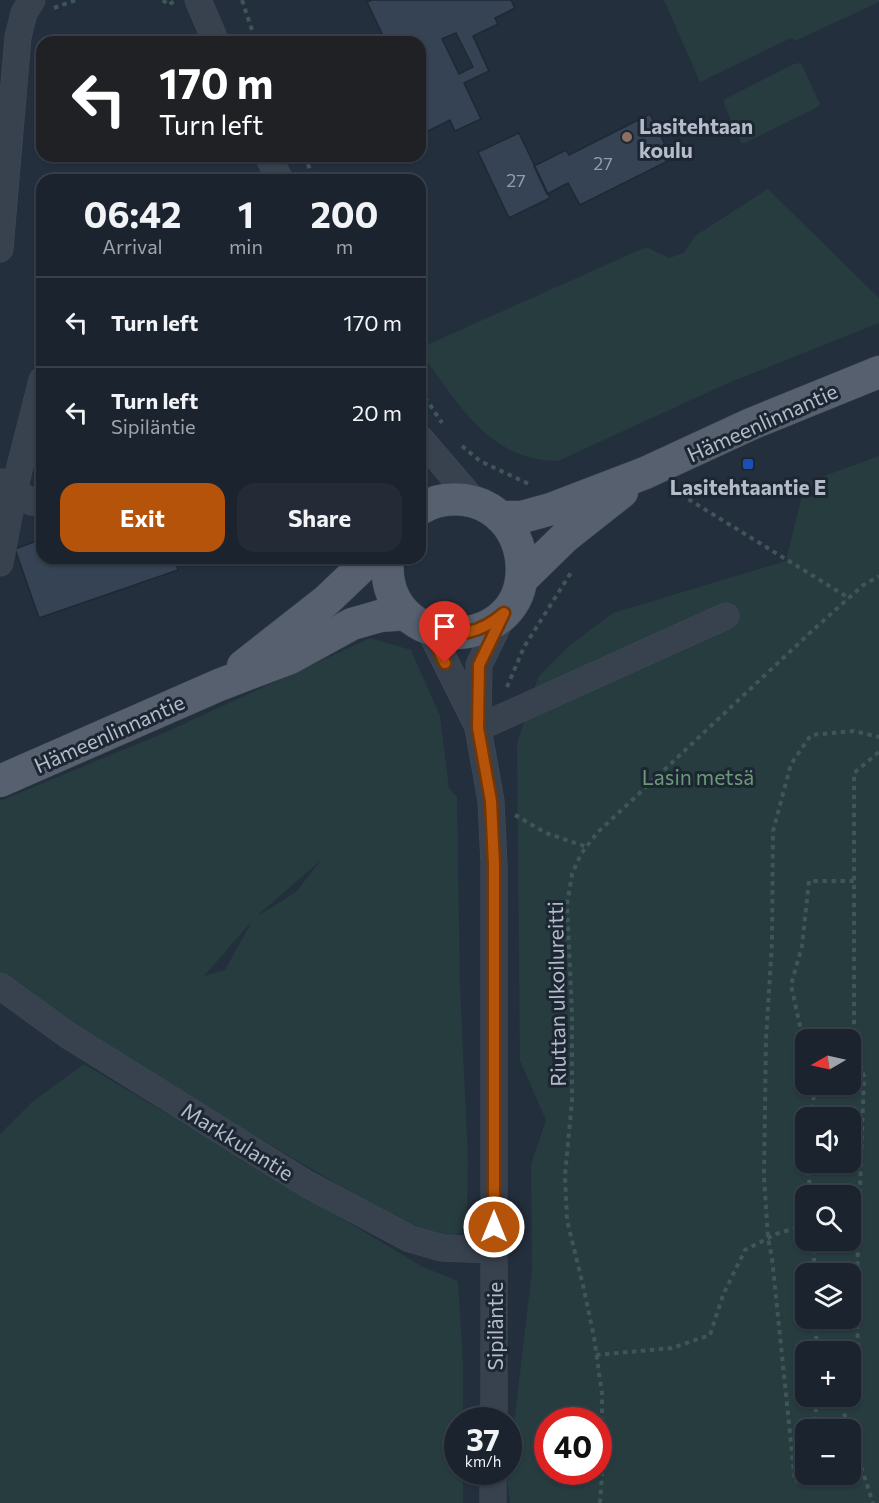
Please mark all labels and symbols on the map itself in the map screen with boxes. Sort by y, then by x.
place label: Lasitehtaan koulu [639,113,753,162]
marker: Lasitehtaan koulu [620,130,634,144]
house number: 27 [593,152,613,174]
house number: 27 [506,169,526,191]
street label: Hämeenlinnantie [683,378,841,466]
marker: Lasitehtaantie E [741,457,755,471]
place label: Lasitehtaantie E [670,474,826,499]
pin [419,601,470,663]
street label: Hämeenlinnantie [30,689,188,777]
park label: Lasin metsä [642,764,754,789]
street label: Riuttan ulkoilureitti [542,901,570,1087]
north arrow [795,1029,861,1095]
street label: Markkulantie [177,1097,299,1185]
position arrow [462,1195,526,1259]
street label: Sipiläntie [482,1282,507,1370]
speed limit sign: 40 [534,1407,612,1485]

